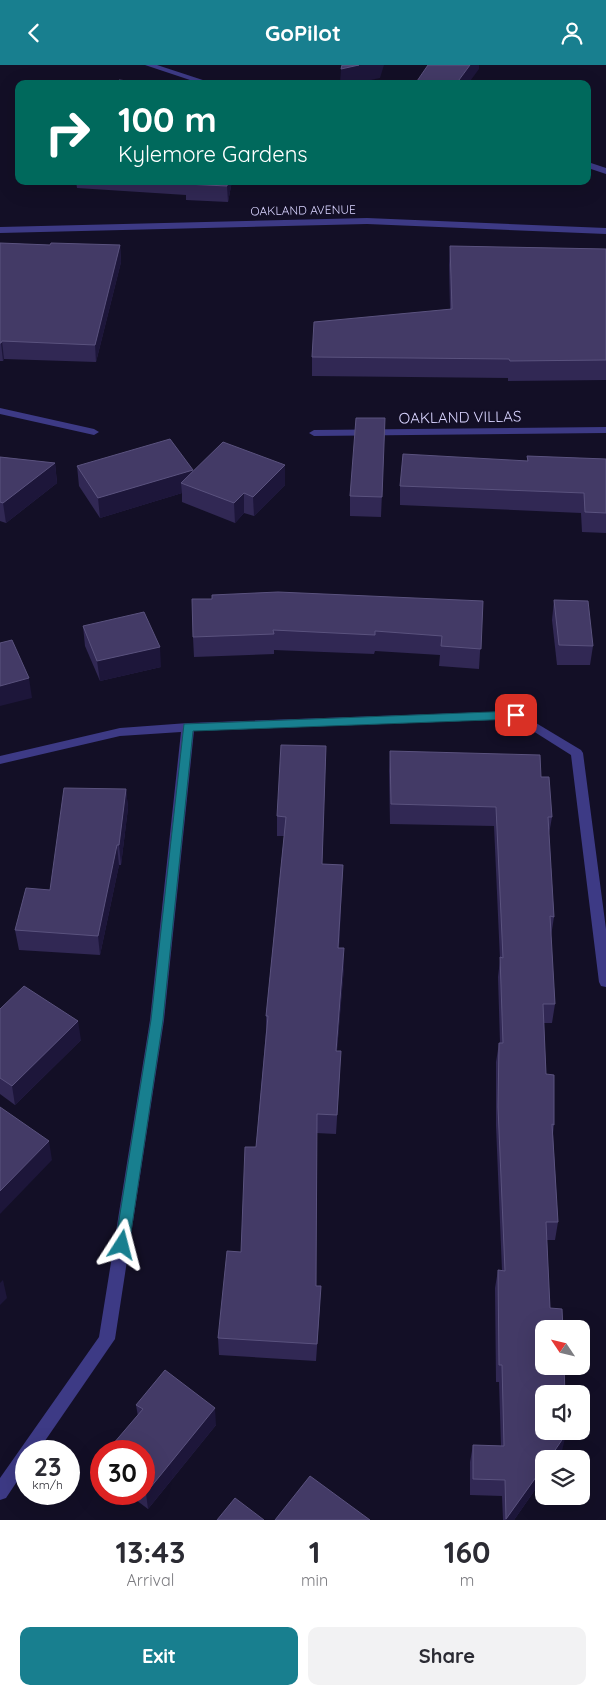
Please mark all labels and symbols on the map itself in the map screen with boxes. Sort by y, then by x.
street label: OAKLAND AVENUE [250,202,356,218]
street label: OAKLAND VILLAS [399,406,521,428]
pin [495,694,537,736]
position arrow [95,1218,147,1270]
north arrow [535,1320,590,1375]
speed limit sign: 30 [90,1440,155,1505]

